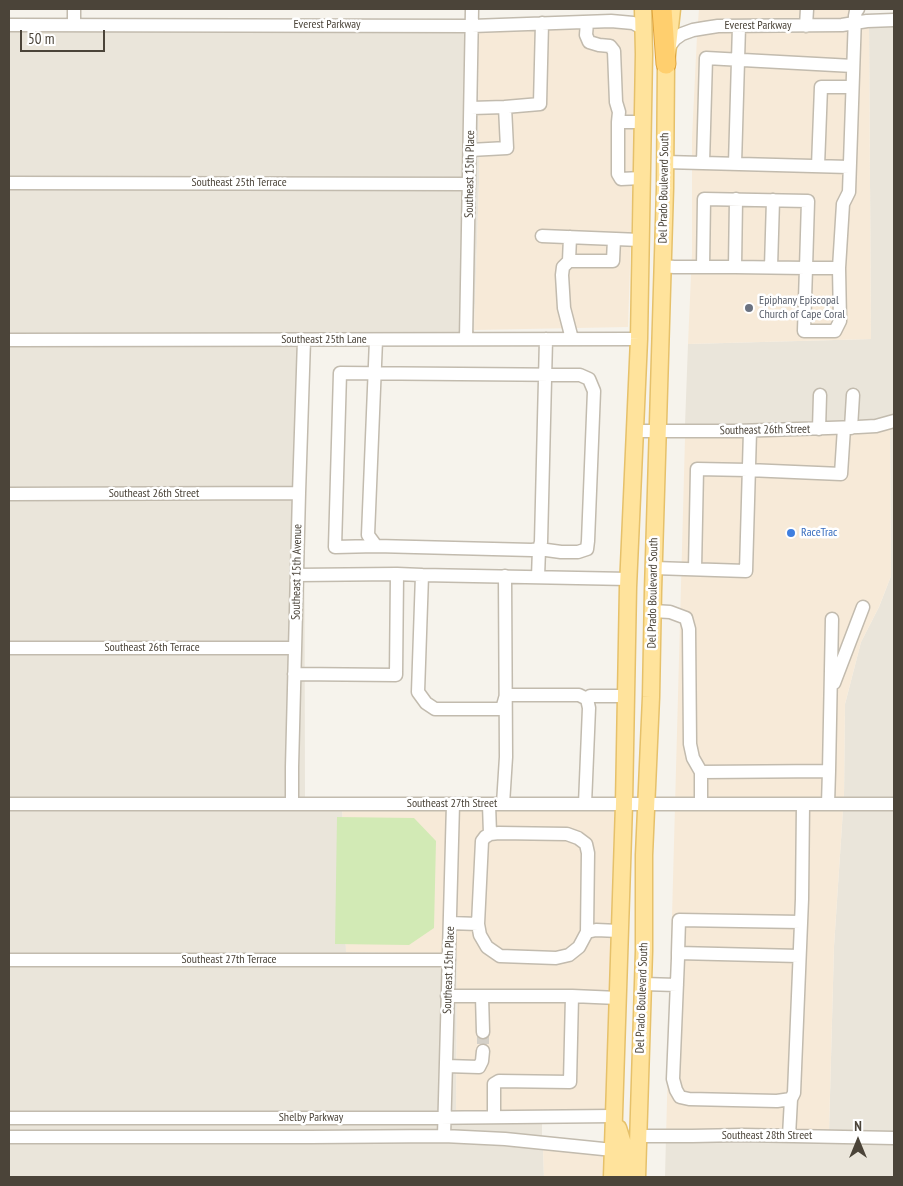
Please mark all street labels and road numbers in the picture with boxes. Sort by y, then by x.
street label: Everest Parkway [293,18,361,32]
street label: Everest Parkway [724,19,792,33]
street label: Southeast 15th Place [462,130,478,218]
street label: Del Prado Boulevard South [656,132,672,244]
street label: Southeast 25th Terrace [191,176,287,190]
street label: Southeast 25th Lane [281,333,367,347]
street label: Southeast 26th Street [720,422,810,438]
street label: Southeast 26th Street [109,487,199,501]
street label: Southeast 15th Avenue [289,524,305,620]
street label: Del Prado Boulevard South [645,537,661,649]
street label: Southeast 26th Terrace [104,641,200,655]
street label: Southeast 27th Street [407,797,497,811]
street label: Southeast 15th Place [440,926,458,1014]
street label: Del Prado Boulevard South [633,942,651,1054]
street label: Southeast 27th Terrace [181,953,277,967]
street label: Shelby Parkway [279,1111,343,1125]
street label: Southeast 28th Street [722,1129,812,1143]

